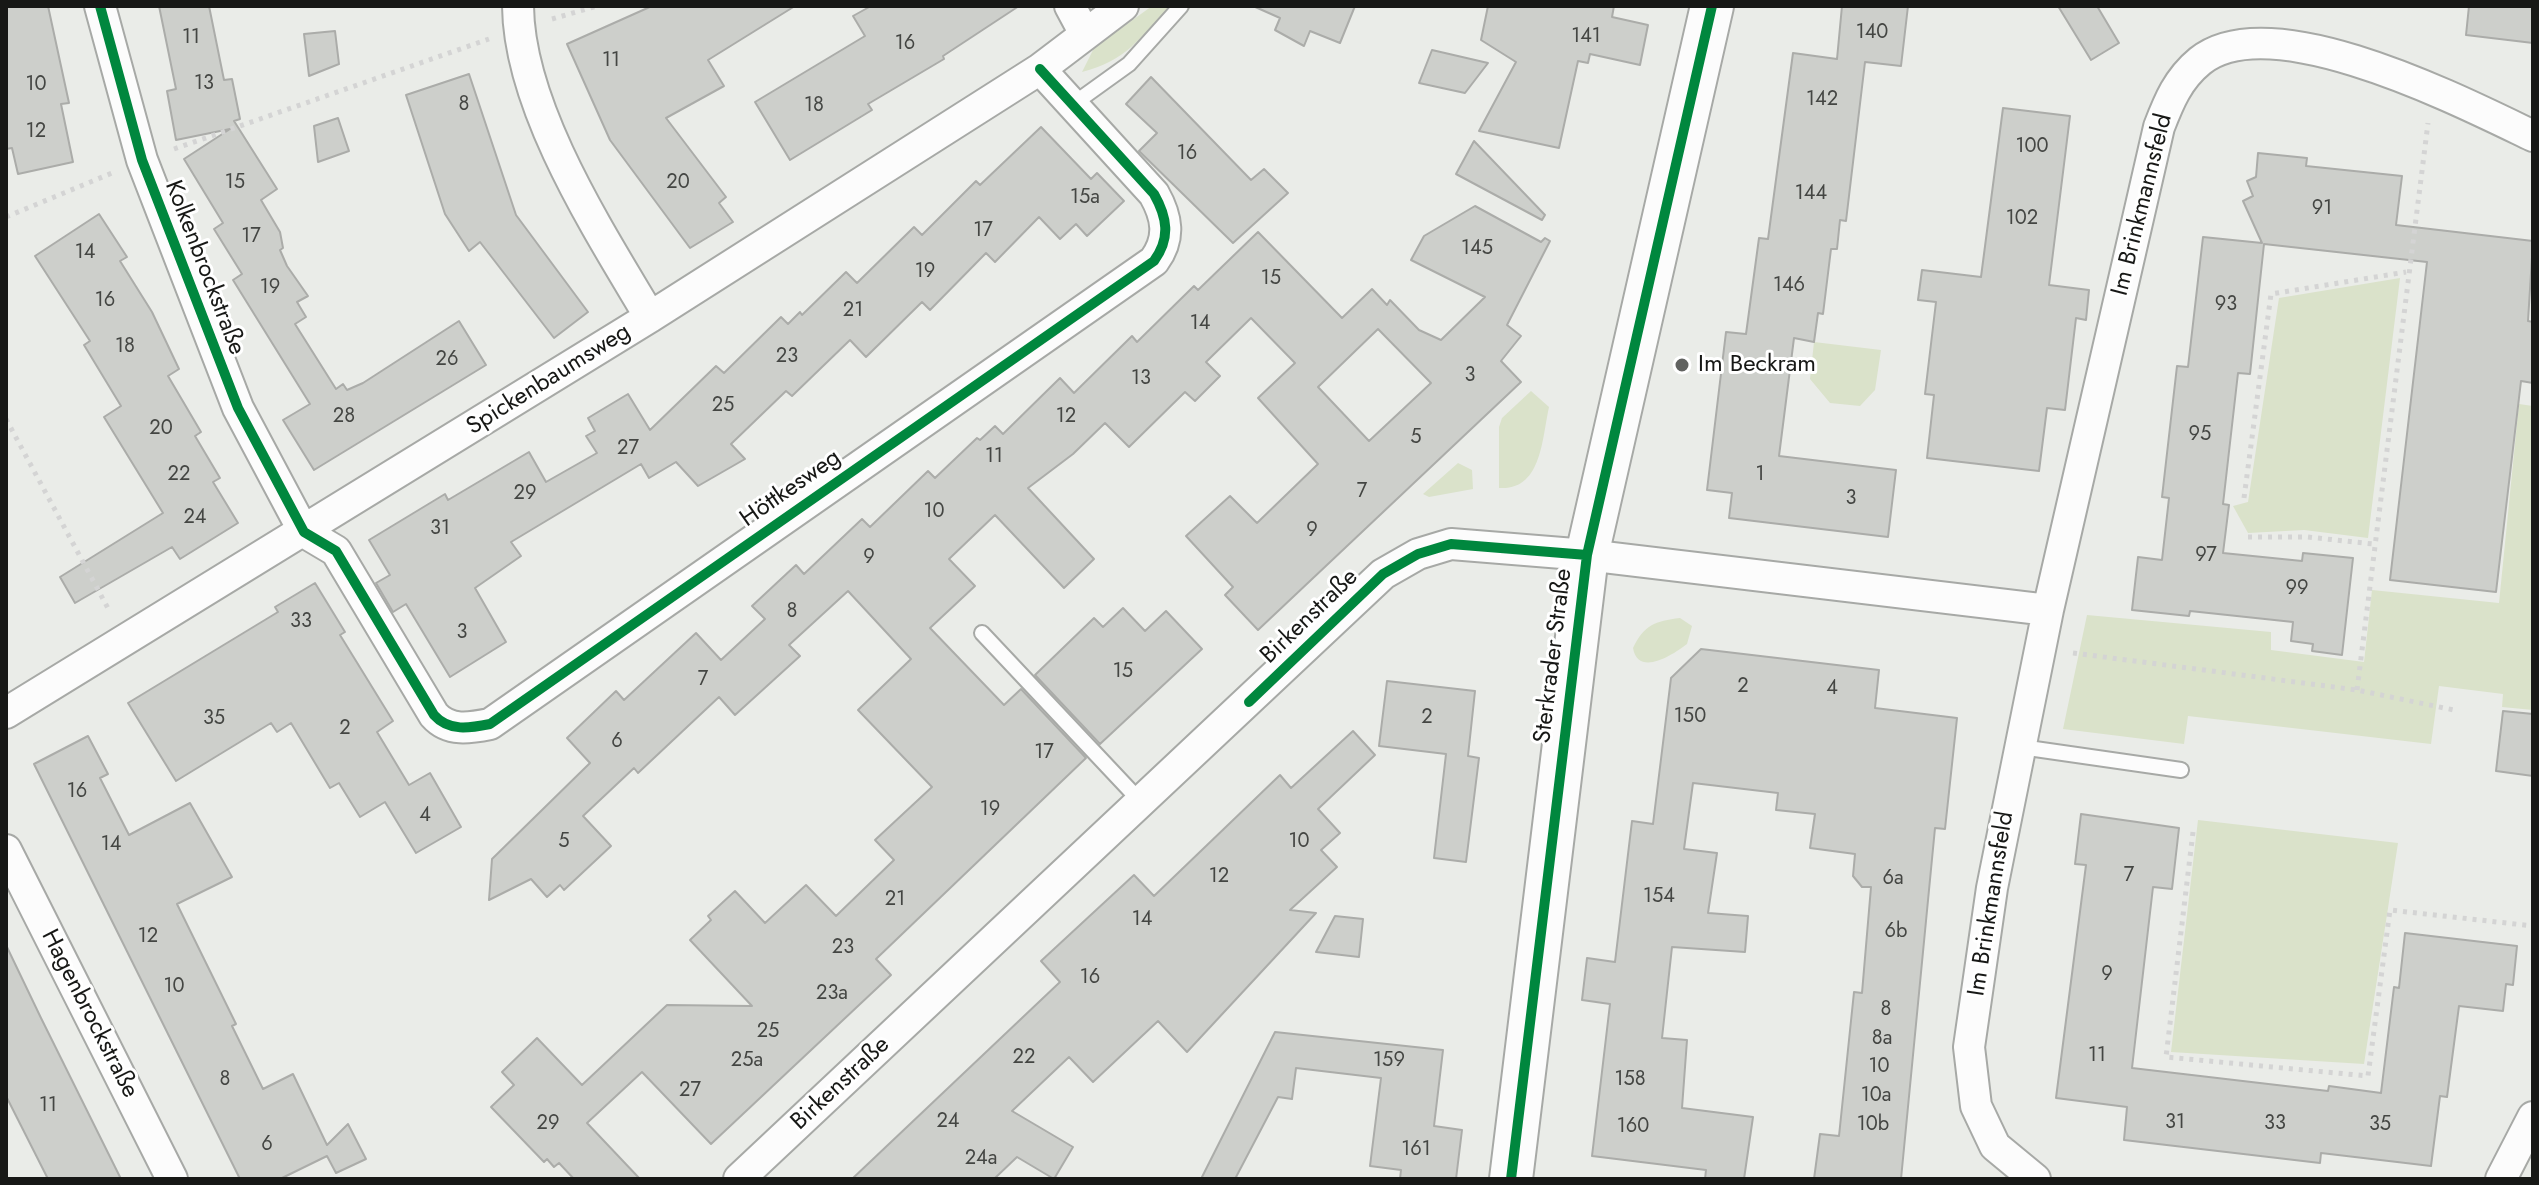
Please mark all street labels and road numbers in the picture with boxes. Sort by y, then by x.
street label: Im Brinkmannsfeld [2106,111,2180,299]
street label: Kolkenbrockstraße [158,177,250,359]
street label: Spickenbaumsweg [462,318,636,442]
street label: Höttkesweg [735,444,847,534]
street label: Birkenstraße [1255,564,1365,670]
street label: Sterkrader Straße [1529,567,1579,745]
street label: Im Brinkmannsfeld [1963,810,2021,998]
street label: Hagenbrockstraße [34,925,144,1103]
street label: Birkenstraße [786,1031,896,1137]

